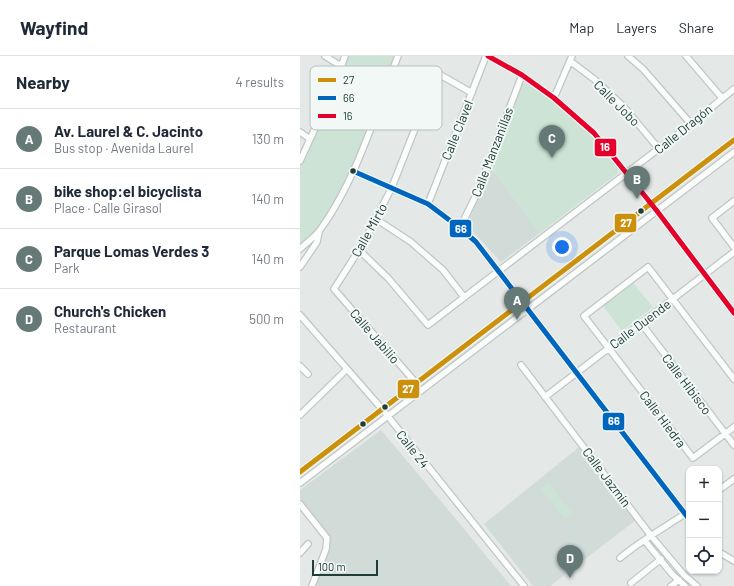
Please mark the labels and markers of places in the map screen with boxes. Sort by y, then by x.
pin: C [539,125,565,158]
unlabelled marker [348,166,358,176]
pin: B [624,166,650,199]
unlabelled marker [636,206,646,216]
pin: A [504,287,530,320]
unlabelled marker [380,402,390,412]
unlabelled marker [358,419,368,429]
pin: D [557,545,583,578]

